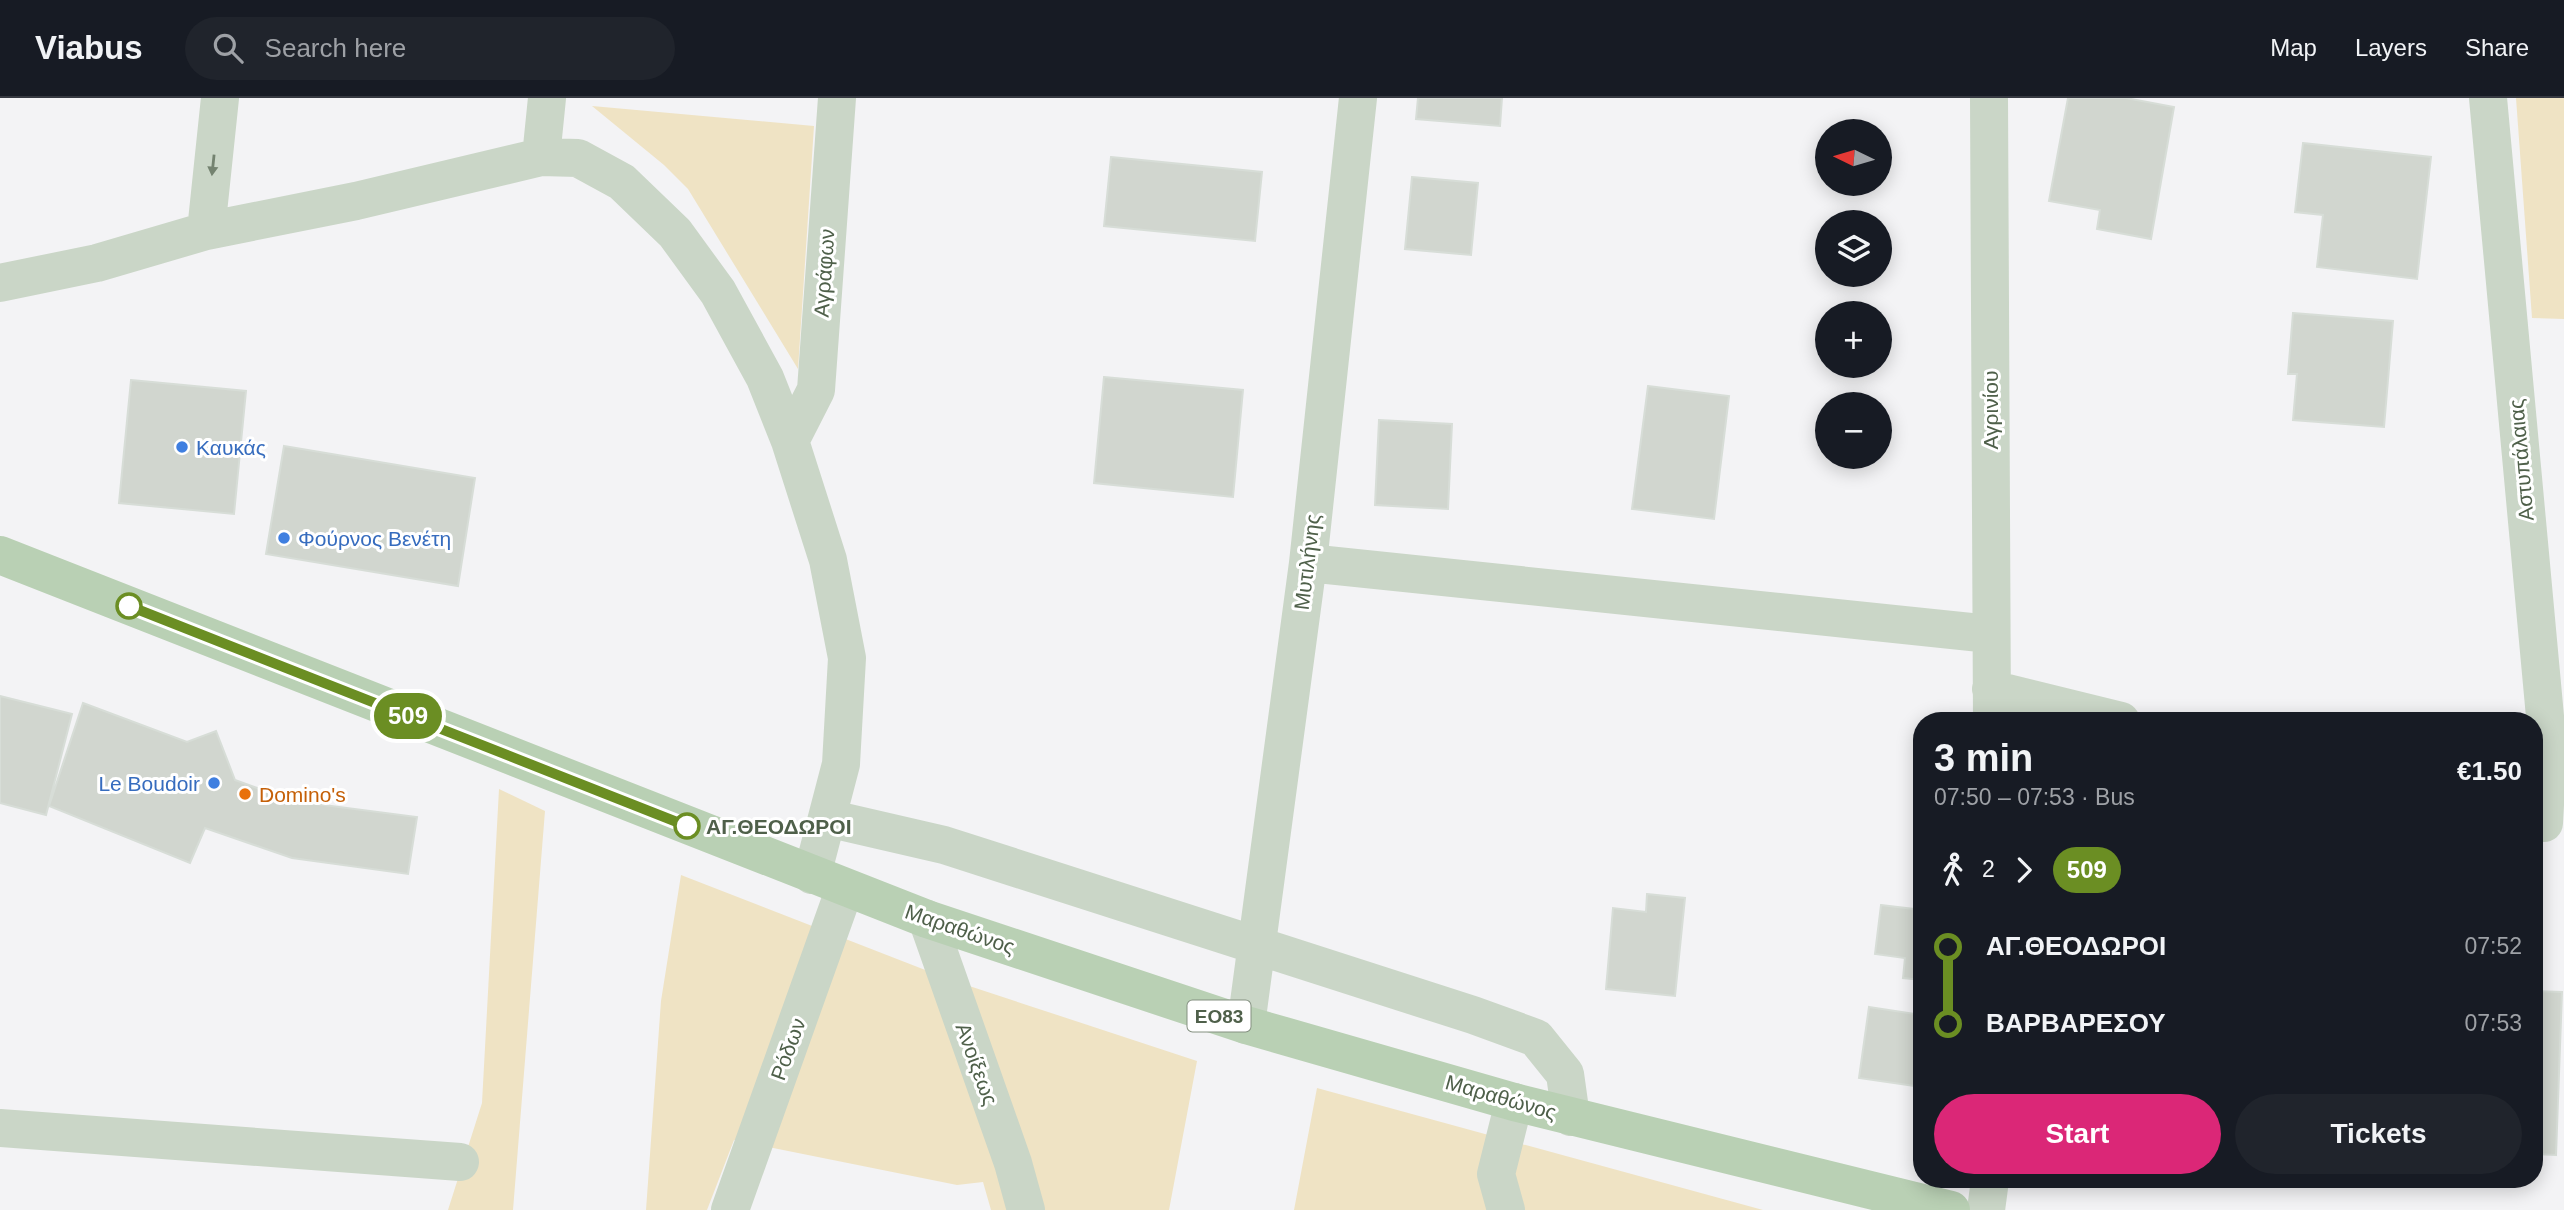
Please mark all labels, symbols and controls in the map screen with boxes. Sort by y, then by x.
search box [185,17,675,80]
text: Viabus [35,29,143,66]
icon: search [209,29,247,67]
text: Search here [265,33,406,63]
text: Map [2270,34,2317,61]
text: Layers [2355,34,2427,61]
text: Share [2465,34,2529,61]
north arrow [1815,119,1892,196]
map controls [1815,119,1892,469]
one-way arrow [207,154,218,176]
button: layers [1815,210,1892,287]
street label: Αγράφων [809,228,839,318]
button: + [1815,301,1892,378]
street label: Αγρινίου [1979,370,2002,450]
button: − [1815,392,1892,469]
street label: Αστυπάλαιας [2504,398,2538,522]
place label: Καυκάς [196,436,266,459]
marker: Καυκάς [174,439,190,455]
street label: Μυτιλήνης [1290,513,1324,611]
place label: Φούρνος Βενέτη [298,527,451,550]
marker: Φούρνος Βενέτη [276,530,292,546]
unlabelled marker [116,593,142,619]
line badge: 509 [368,693,448,739]
text: 509 [388,702,428,729]
text: 3 min [1934,737,2033,779]
text: €1.50 [2457,756,2522,786]
place label: Le Boudoir [98,772,200,795]
marker: Le Boudoir [206,775,222,791]
place label: Domino's [259,783,346,806]
text: 07:50 – 07:53 · Bus [1934,784,2135,810]
marker: Domino's [237,786,253,802]
marker: ΑΓ.ΘΕΟΔΩΡΟΙ [674,813,700,839]
place label: ΑΓ.ΘΕΟΔΩΡΟΙ [706,815,852,838]
icon: walk [1934,851,1972,889]
icon: forward [2005,851,2043,889]
text: 2 [1982,856,1995,882]
text: 509 [2067,856,2107,883]
street label: Μαραθώνος [902,900,1018,958]
text: ΑΓ.ΘΕΟΔΩΡΟΙ [1986,931,2166,961]
text: 07:52 [2464,933,2522,959]
road number: ΕΟ83 [1188,1000,1250,1032]
text: ΒΑΡΒΑΡΕΣΟΥ [1986,1008,2166,1038]
text: 07:53 [2464,1010,2522,1036]
street label: Ρόδων [766,1015,810,1083]
street label: Ανοίξεως [952,1020,1002,1108]
street label: Μαραθώνος [1443,1070,1559,1124]
button: Start [1934,1094,2221,1174]
button: Tickets [2235,1094,2522,1174]

